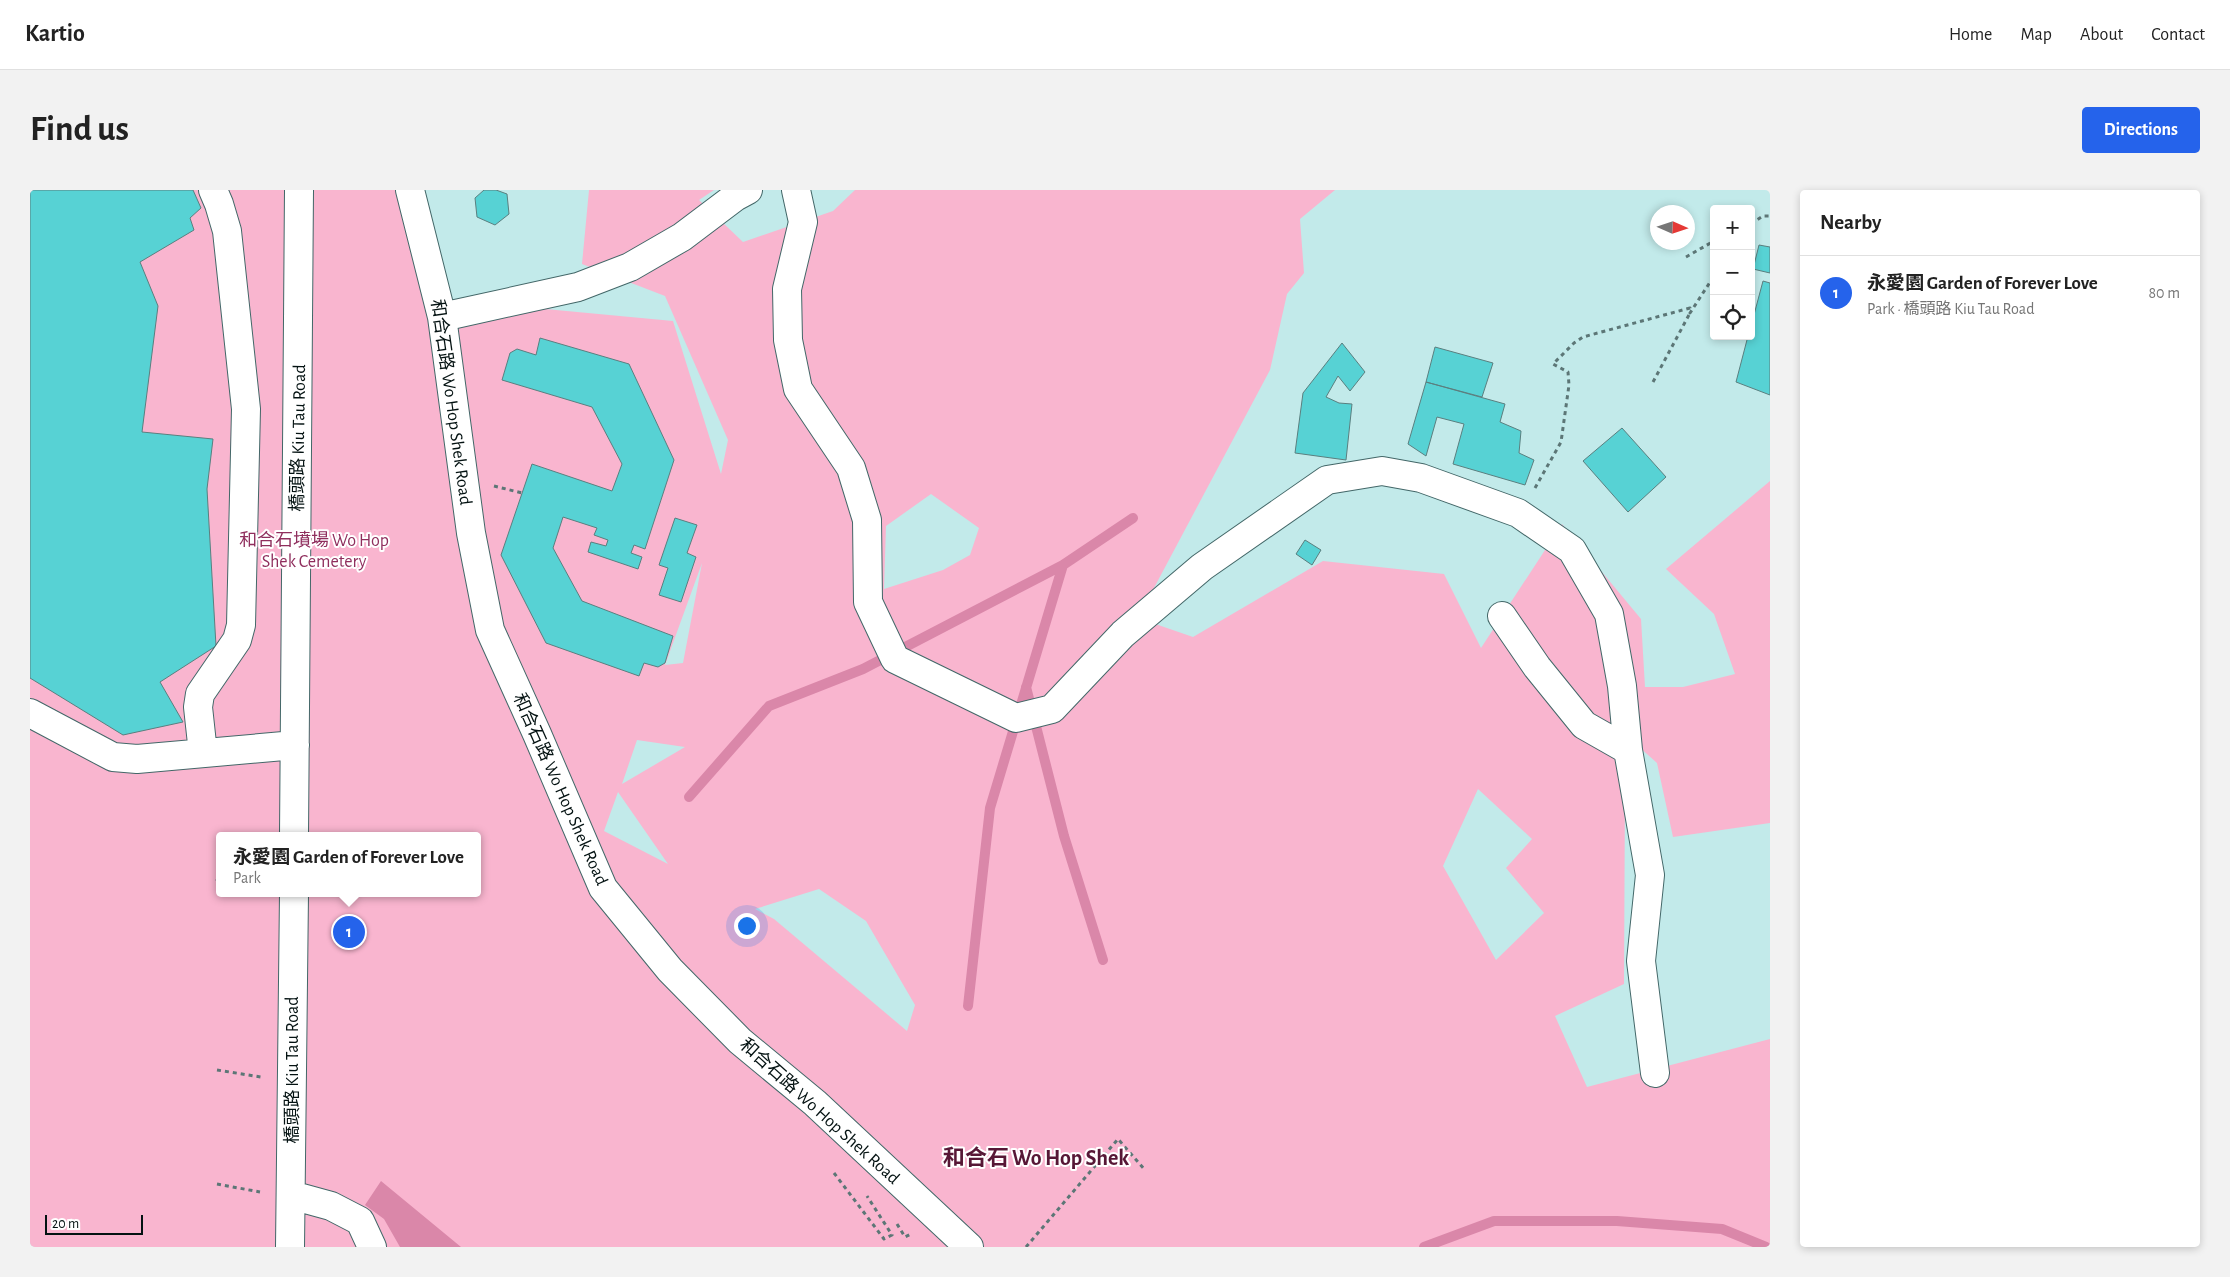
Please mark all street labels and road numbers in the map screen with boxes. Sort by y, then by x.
street label: 和合石路 Wo Hop Shek Road [428,298,476,506]
street label: 橋頭路 Kiu Tau Road [287,364,309,512]
street label: 和合石路 Wo Hop Shek Road [510,690,612,888]
street label: 橋頭路 Kiu Tau Road [282,996,302,1144]
street label: 和合石路 Wo Hop Shek Road [736,1034,904,1188]

